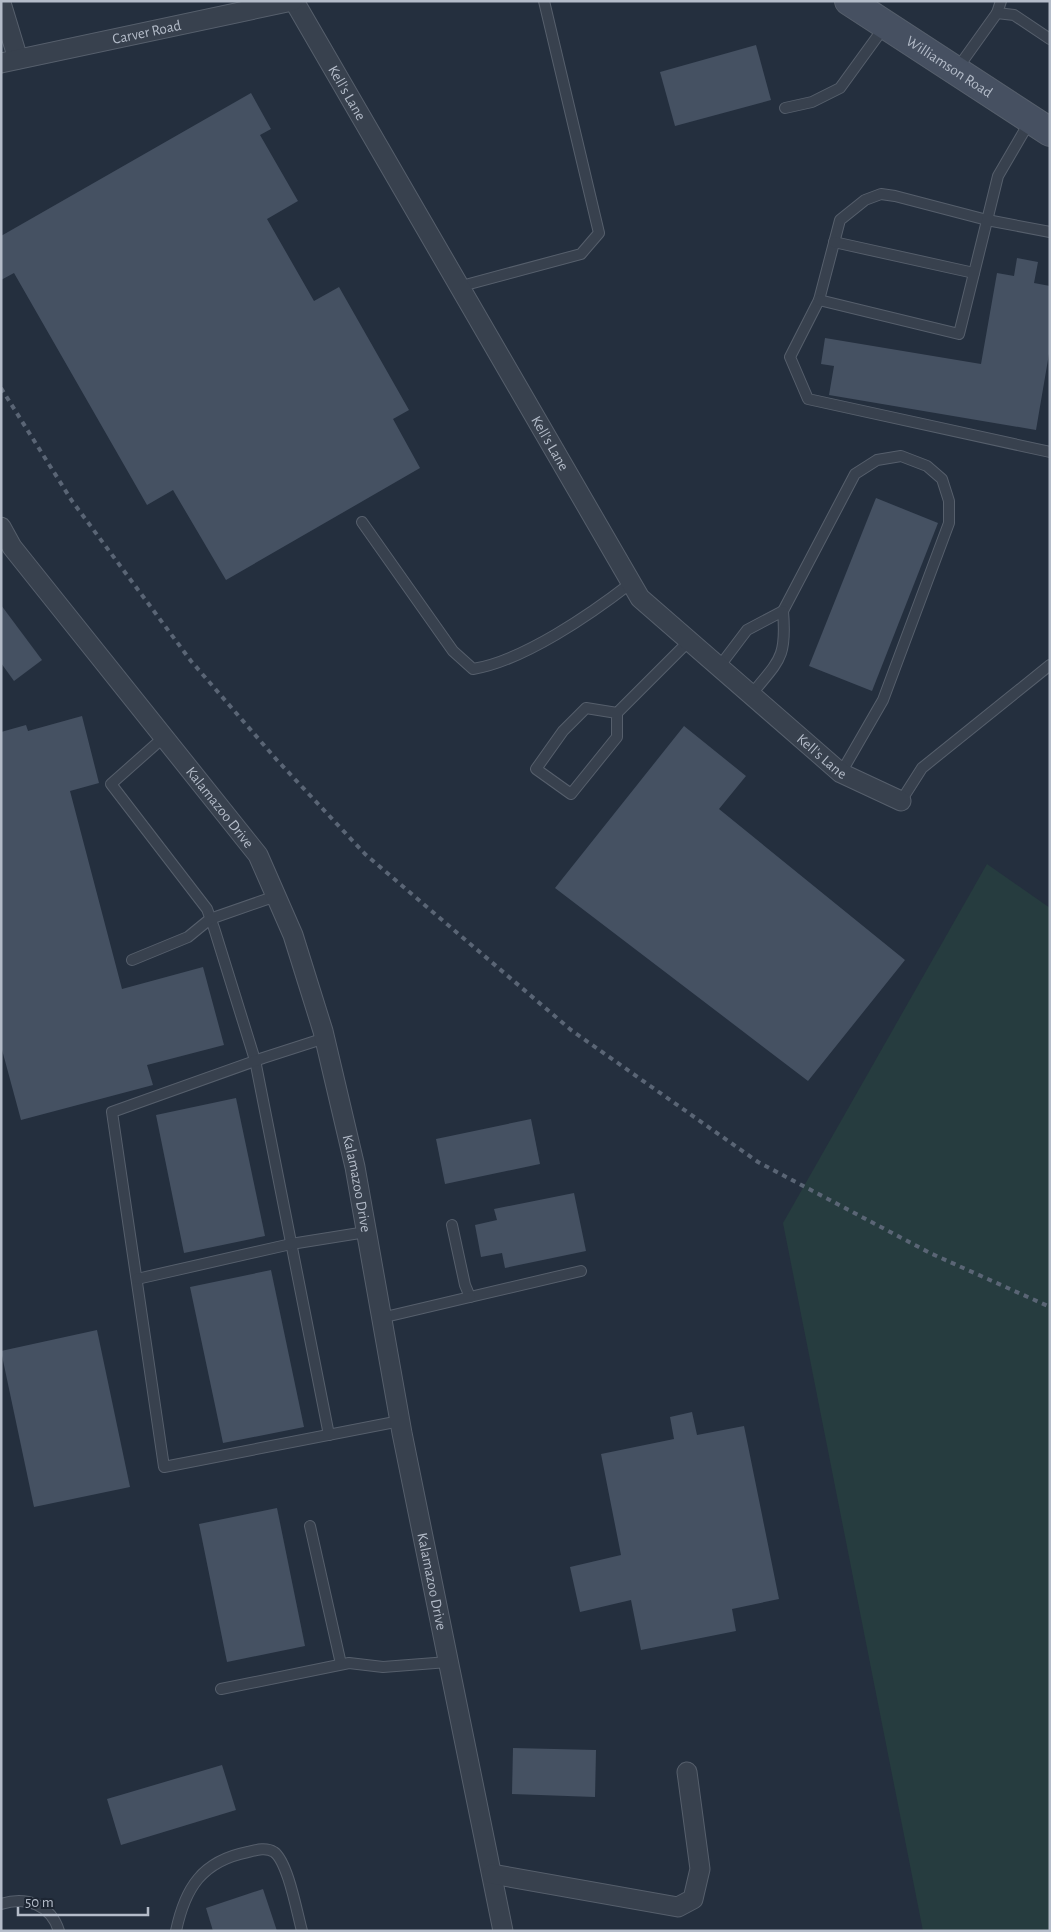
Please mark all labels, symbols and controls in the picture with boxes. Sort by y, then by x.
street label: Carver Road [111,18,183,47]
street label: Williamson Road [903,33,995,101]
street label: Kell's Lane [325,63,368,123]
street label: Kell's Lane [528,413,571,473]
street label: Kell's Lane [794,731,848,782]
street label: Kalamazoo Drive [183,764,256,851]
street label: Kalamazoo Drive [340,1133,373,1233]
street label: Kalamazoo Drive [414,1531,449,1631]
scale bar [18,1884,148,1916]
text: 50 m [25,1895,54,1910]

